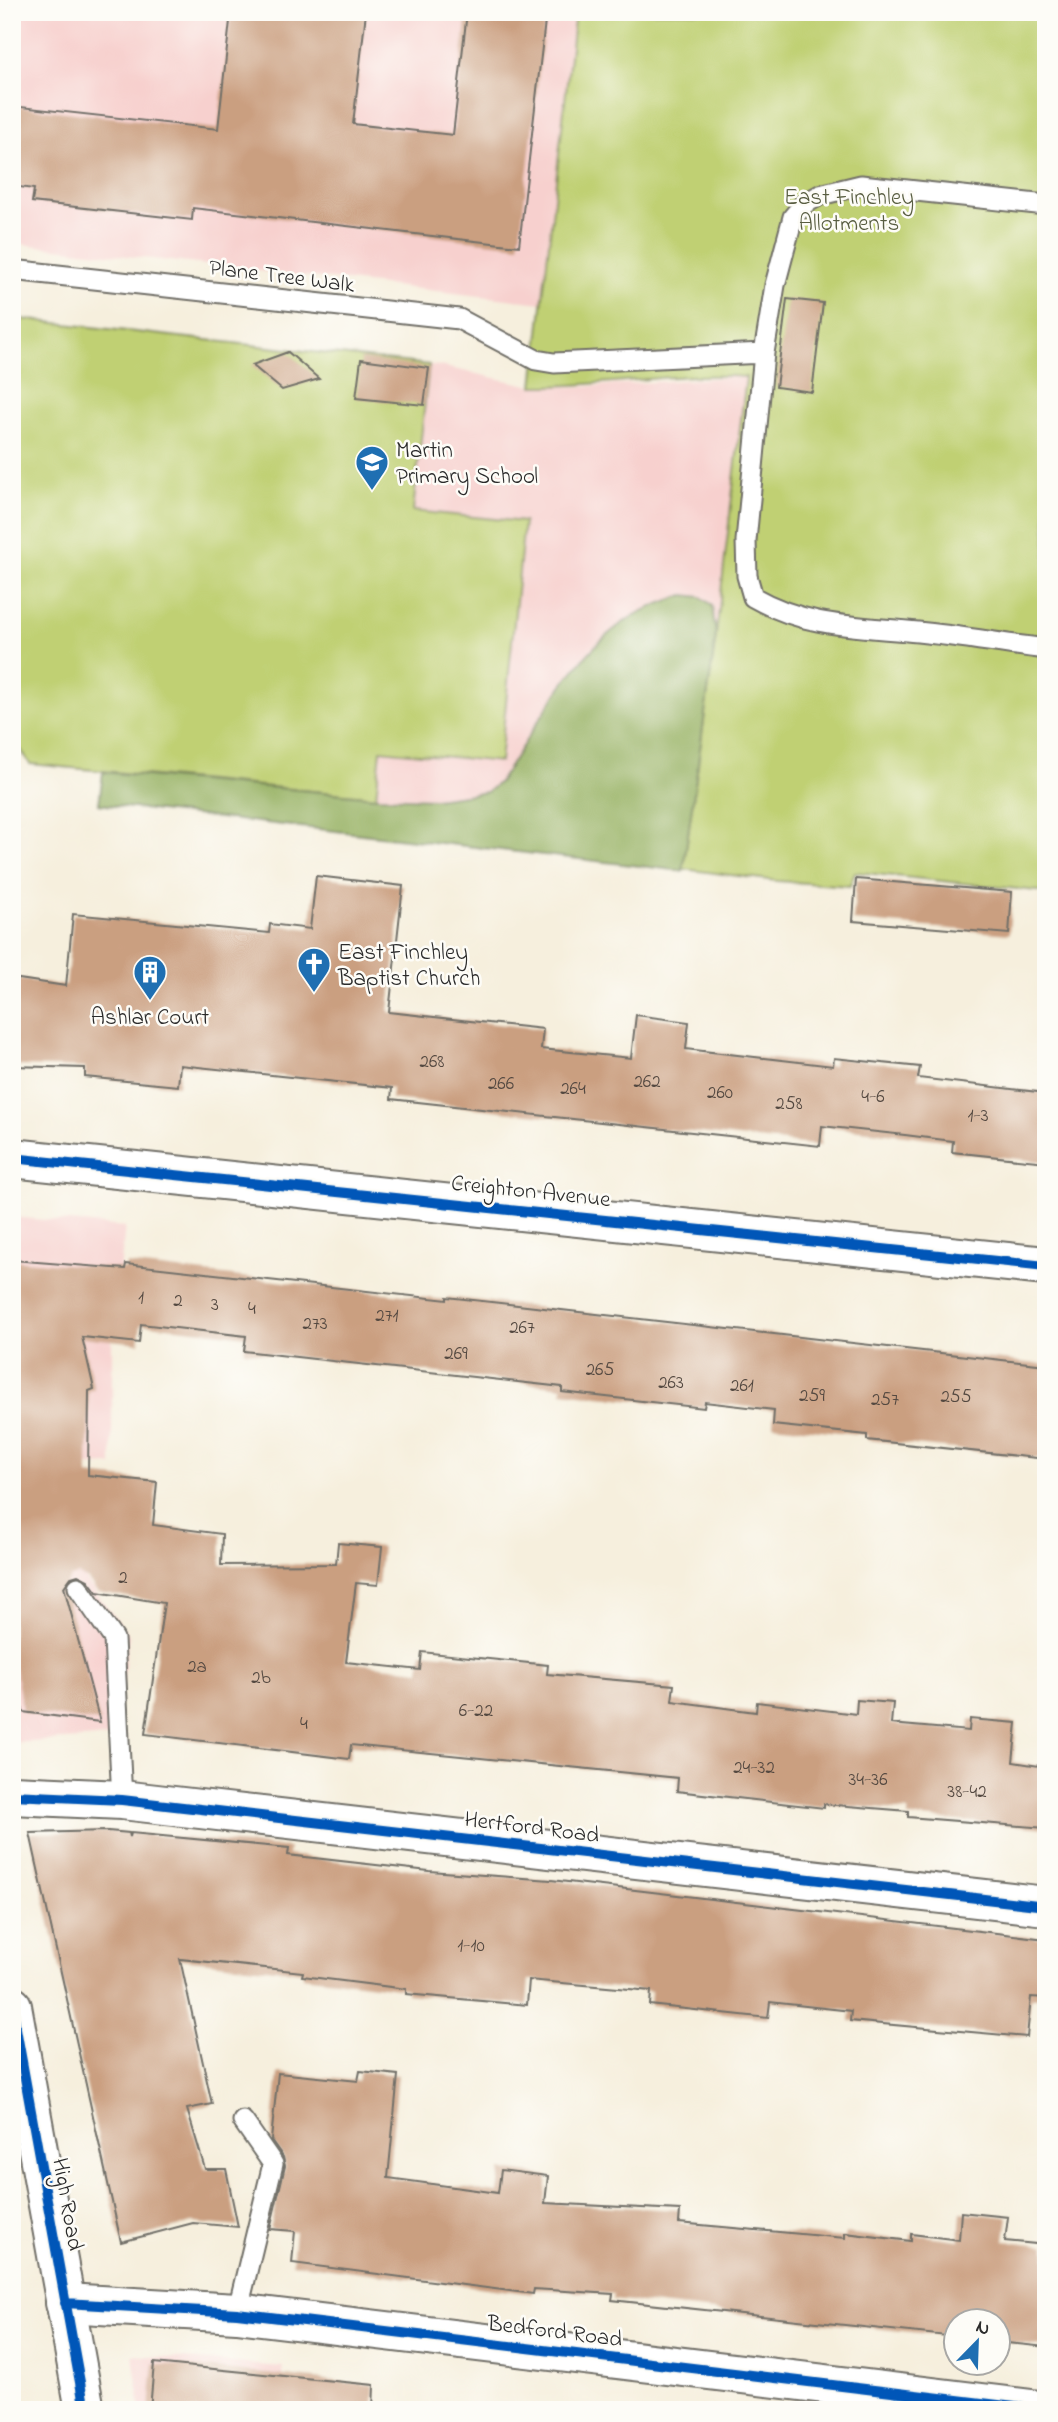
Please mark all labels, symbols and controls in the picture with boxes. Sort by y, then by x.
park label: East Finchley Allotments [784,182,914,241]
street label: Plane Tree Walk [207,252,357,303]
place label: Martin Primary School [396,435,538,496]
school or university icon: Martin Primary School [353,443,391,492]
place label: East Finchley Baptist Church [337,937,480,996]
church icon: East Finchley Baptist Church [295,945,333,994]
building icon: Ashlar Court [131,953,169,1002]
place label: Ashlar Court [91,1002,210,1035]
house number: 268 [420,1049,444,1076]
house number: 262 [633,1069,661,1096]
house number: 266 [488,1071,514,1098]
house number: 264 [560,1076,586,1103]
house number: 260 [707,1080,733,1107]
house number: 4-6 [861,1084,885,1111]
house number: 258 [775,1091,803,1118]
house number: 1-3 [967,1103,989,1130]
street label: Creighton Avenue [449,1168,613,1218]
house number: 1 [138,1285,144,1312]
house number: 2 [173,1288,183,1315]
house number: 3 [211,1292,219,1319]
house number: 4 [248,1296,256,1323]
house number: 271 [375,1303,399,1330]
house number: 273 [302,1311,328,1338]
house number: 267 [509,1315,535,1342]
house number: 269 [444,1341,468,1368]
house number: 265 [586,1357,614,1384]
house number: 263 [658,1370,684,1397]
house number: 261 [730,1373,754,1400]
house number: 259 [799,1383,825,1410]
house number: 255 [940,1384,972,1411]
house number: 257 [871,1387,899,1414]
house number: 2 [118,1565,128,1592]
house number: 2a [187,1654,207,1681]
house number: 2b [251,1665,271,1692]
house number: 6-22 [459,1698,493,1725]
house number: 4 [300,1711,308,1738]
house number: 24-32 [733,1755,775,1782]
house number: 34-36 [848,1767,888,1794]
house number: 38-42 [947,1779,987,1806]
street label: Hertford Road [462,1804,601,1853]
house number: 1-10 [457,1933,485,1960]
street label: High Road [41,2155,91,2254]
north arrow [942,2306,1012,2376]
street label: Bedford Road [484,2308,624,2357]
text: N [971,2314,994,2344]

